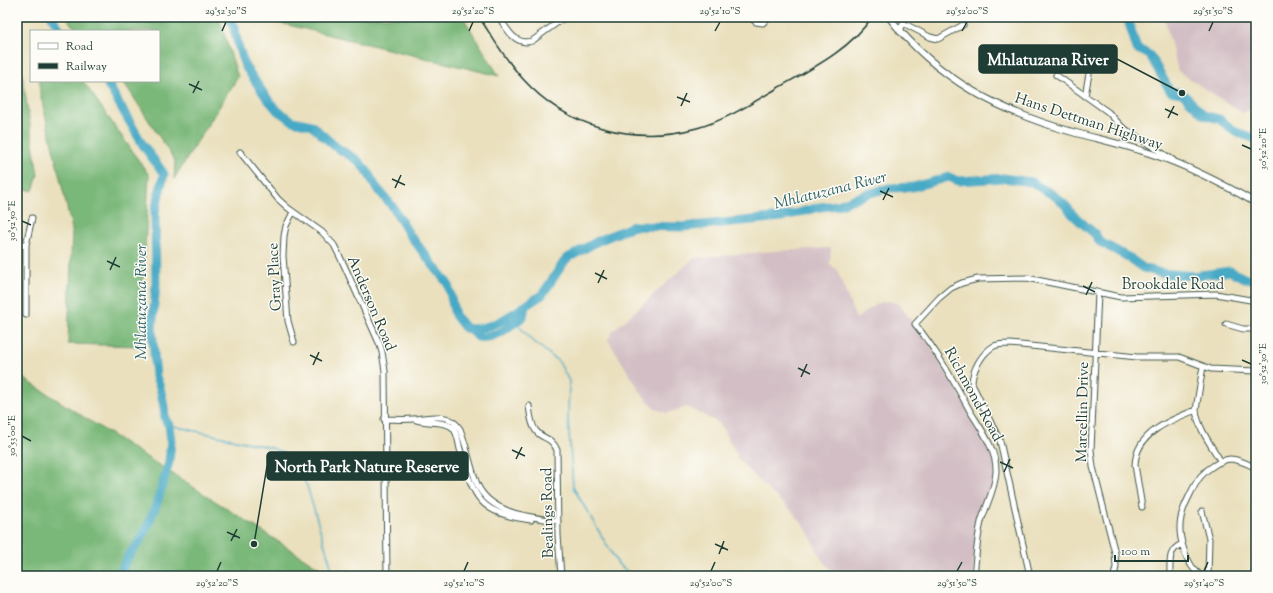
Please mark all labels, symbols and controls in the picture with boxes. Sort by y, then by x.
text: 29°52'30"S [205,4,247,19]
text: 29°52'20"S [452,4,494,19]
text: 29°52'10"S [699,4,741,19]
text: 29°52'00"S [946,4,988,19]
text: 29°51'50"S [1193,4,1233,19]
legend [30,30,160,82]
text: Road [66,38,93,56]
callout: Mhlatuzana River [979,45,1117,73]
text: Mhlatuzana River [987,50,1110,73]
text: Railway [66,58,107,76]
street label: Hans Dettman Highway [1012,89,1166,156]
text: 30°52'20"E [1256,128,1271,170]
water label: Mhlatuzana River [772,166,890,217]
text: 30°52'50"E [5,201,20,241]
street label: Gray Place [263,242,288,312]
water label: Mhlatuzana River [131,244,154,360]
street label: Anderson Road [341,253,400,355]
street label: Brookdale Road [1122,275,1225,296]
text: 30°52'30"E [1256,343,1271,385]
street label: Richmond Road [938,344,1008,446]
street label: Marcellin Drive [1072,362,1095,462]
text: 30°53'00"E [5,415,20,457]
callout: North Park Nature Reserve [267,452,468,480]
text: North Park Nature Reserve [275,457,460,480]
street label: Bealings Road [537,467,560,558]
scale bar [1115,537,1188,563]
text: 100 m [1121,543,1150,561]
text: 29°52'20"S [196,576,238,591]
text: 29°52'10"S [443,576,485,591]
text: 29°52'00"S [690,576,732,591]
text: 29°51'50"S [937,576,977,591]
text: 29°51'40"S [1184,576,1224,591]

